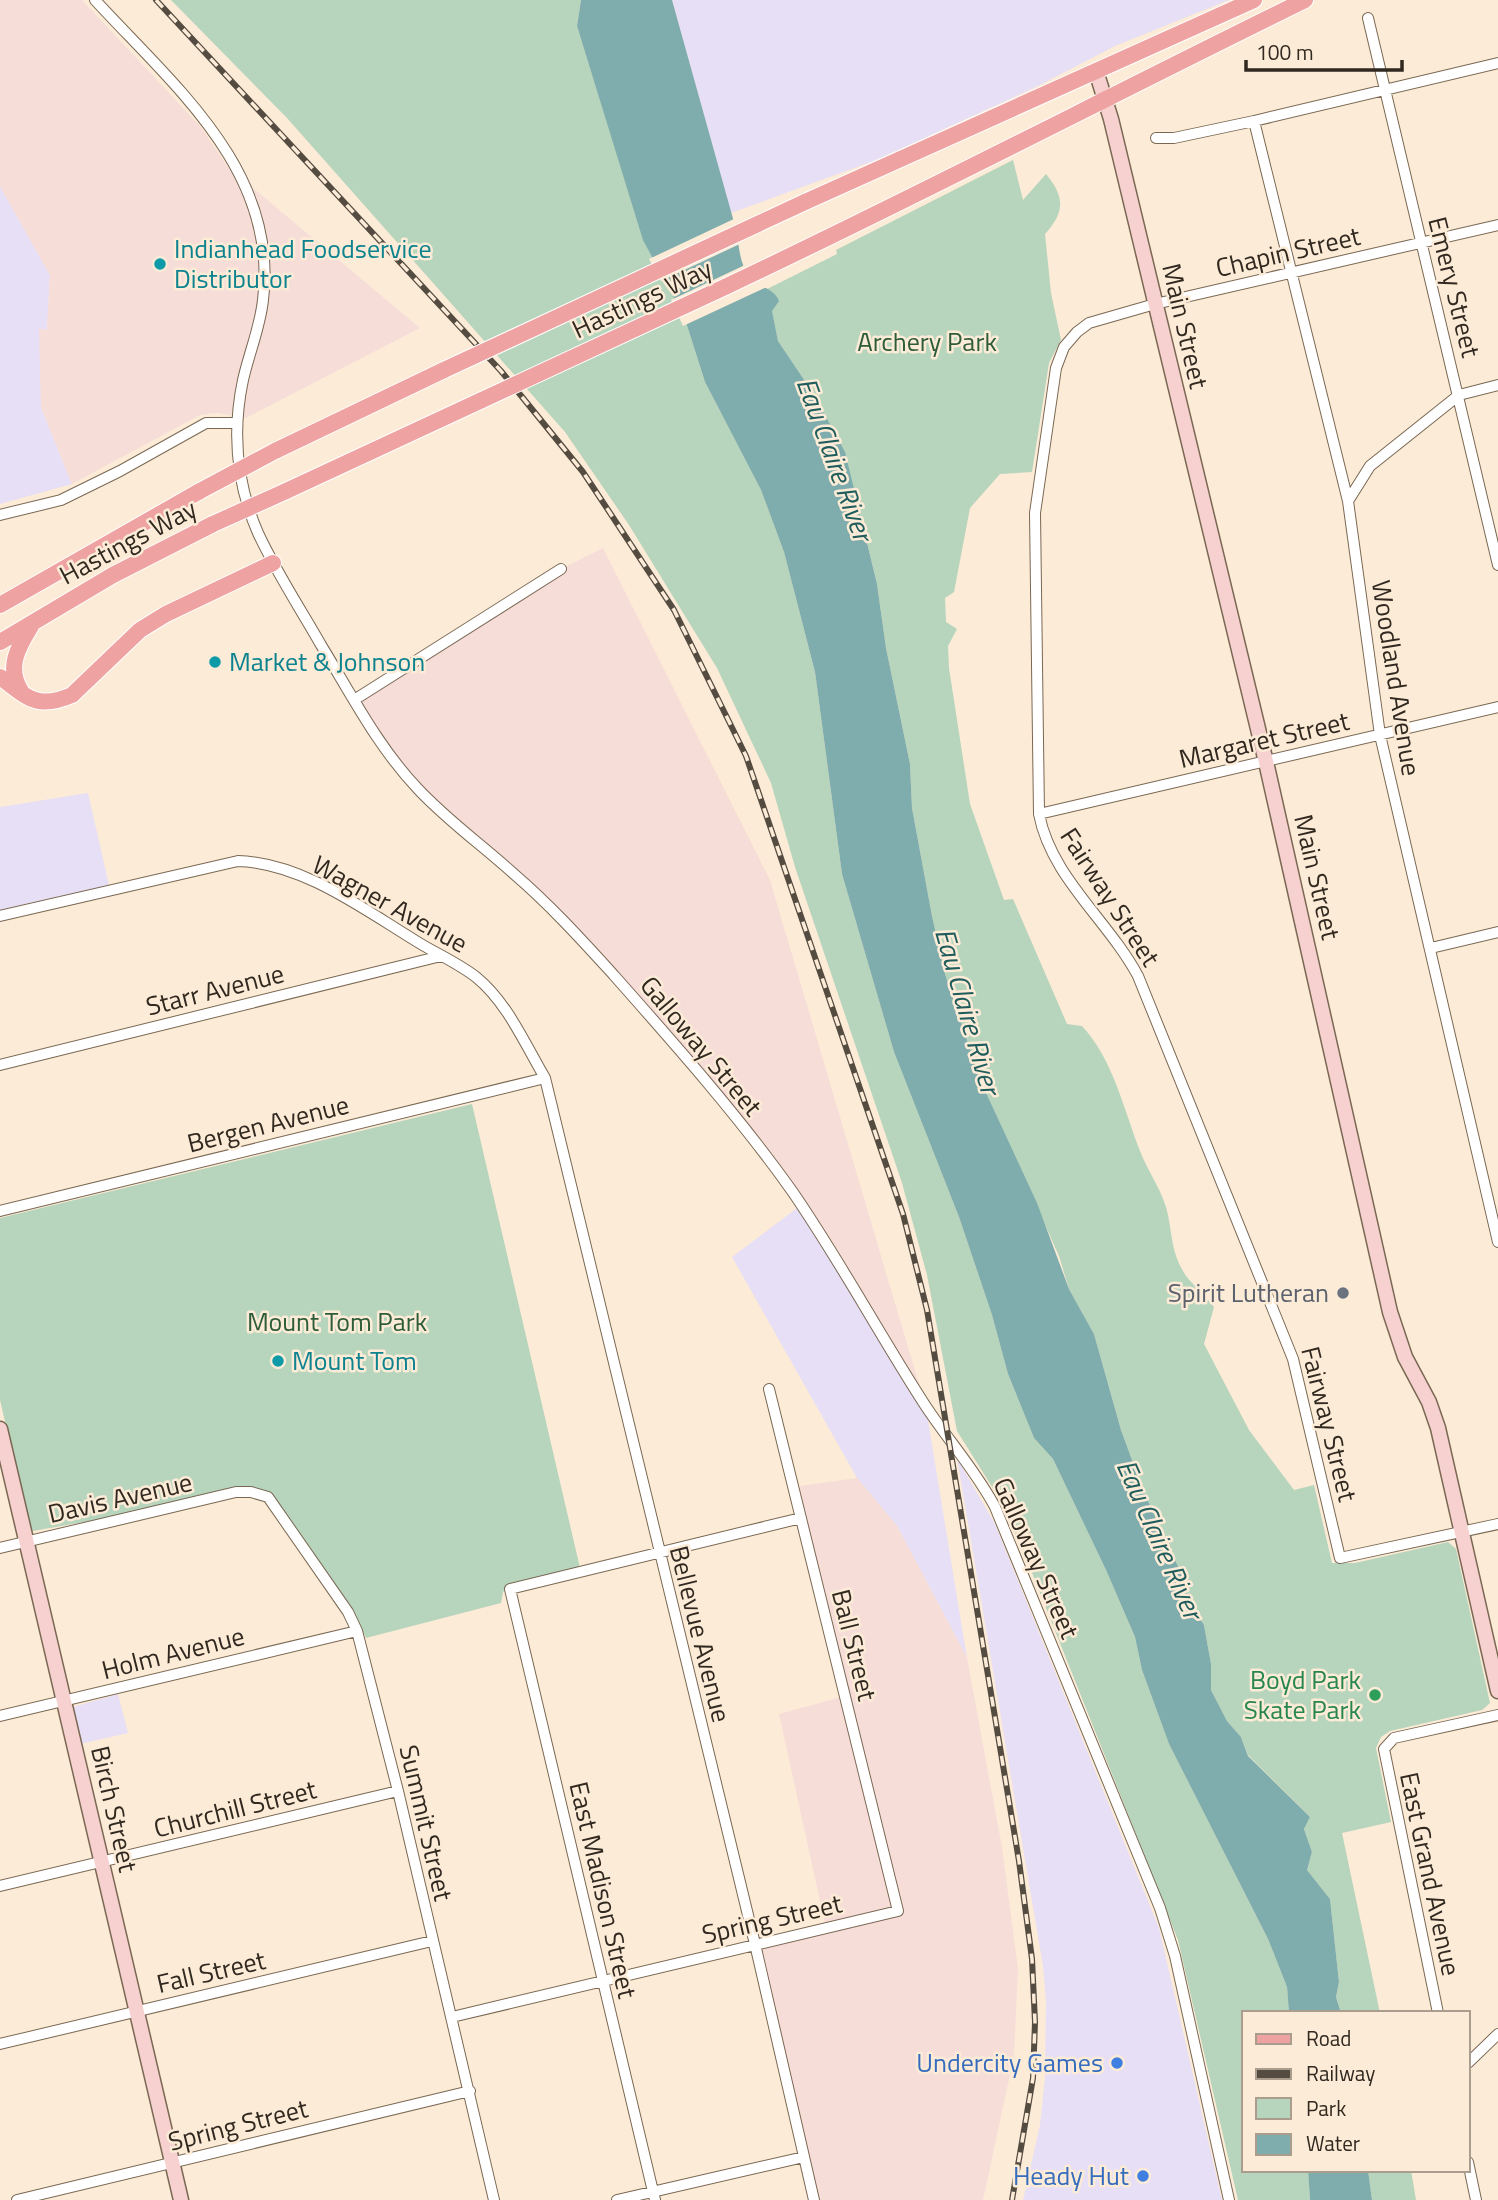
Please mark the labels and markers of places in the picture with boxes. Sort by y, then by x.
place label: Indianhead Foodservice Distributor [174,229,432,298]
marker: Indianhead Foodservice Distributor [152,256,168,272]
place label: Market & Johnson [229,642,425,681]
marker: Market & Johnson [207,654,223,670]
place label: Spirit Lutheran [1168,1273,1329,1312]
marker: Spirit Lutheran [1335,1285,1351,1301]
place label: Mount Tom [292,1341,417,1380]
marker: Mount Tom [270,1353,286,1369]
place label: Boyd Park Skate Park [1244,1660,1361,1729]
marker: Boyd Park Skate Park [1367,1687,1383,1703]
place label: Undercity Games [916,2043,1103,2082]
marker: Undercity Games [1109,2055,1125,2071]
place label: Heady Hut [1013,2156,1129,2195]
marker: Heady Hut [1135,2168,1151,2184]

